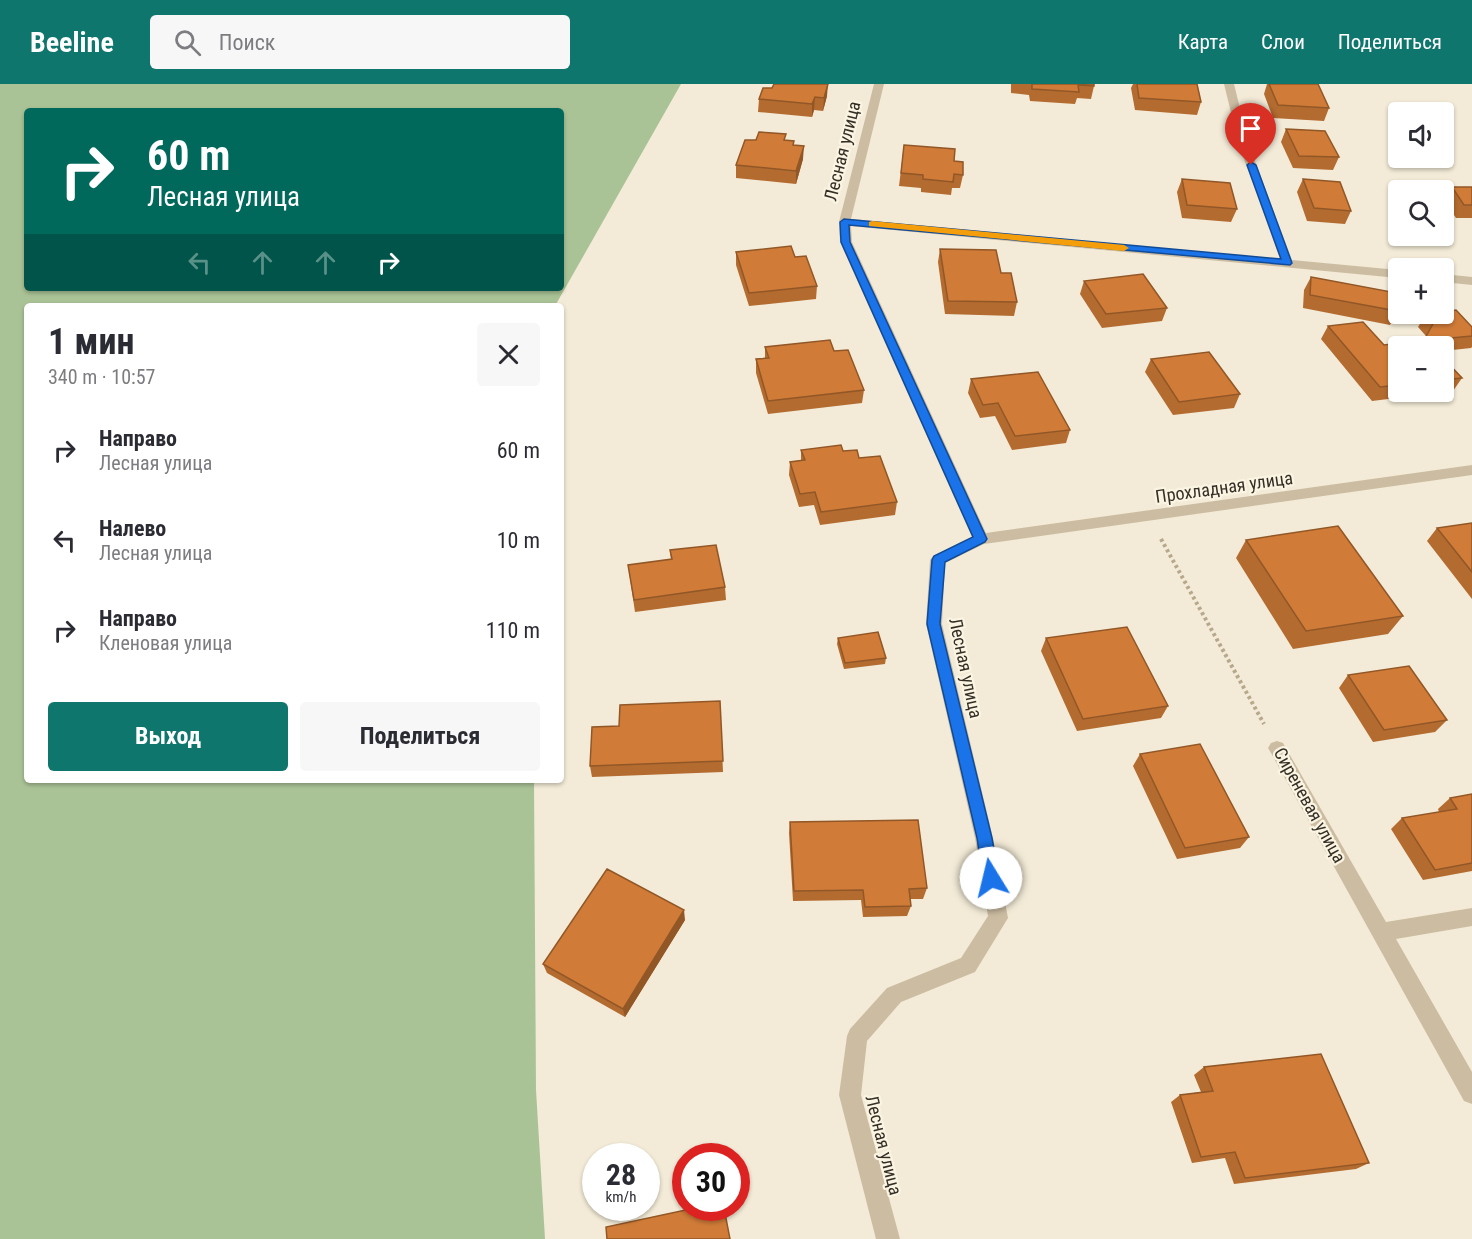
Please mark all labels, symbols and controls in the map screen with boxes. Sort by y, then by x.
search box [150,15,570,69]
text: Beeline [30,26,114,59]
icon: search [171,26,204,59]
text: Поиск [219,30,275,55]
text: Карта [1178,30,1228,54]
text: Слои [1261,30,1305,54]
text: Поделиться [1338,30,1442,54]
street label: Лесная улица [819,99,865,203]
map controls [1388,102,1454,402]
button: sound [1388,102,1454,168]
pin [1225,103,1276,165]
icon: arrive [1234,112,1267,145]
text: 60 m [147,131,230,180]
icon: right [48,132,126,210]
button: search [1388,180,1454,246]
text: Лесная улица [147,181,300,213]
icon: left [183,246,216,279]
icon: ahead [246,246,279,279]
icon: ahead [309,246,342,279]
icon: right [372,246,405,279]
button: + [1388,258,1454,324]
text: 1 мин [48,321,134,363]
button: close [477,323,540,386]
button: − [1388,336,1454,402]
text: 340 m · 10:57 [48,365,155,389]
text: Направо [99,426,177,451]
icon: right [48,434,81,467]
text: 60 m [497,438,540,463]
text: Лесная улица [99,451,212,475]
street label: Прохладная улица [1154,467,1294,507]
text: Налево [99,516,166,541]
icon: left [48,524,81,557]
text: 10 m [497,528,540,553]
text: Лесная улица [99,541,212,565]
text: Направо [99,606,177,631]
icon: right [48,614,81,647]
street label: Лесная улица [945,616,987,720]
text: 110 m [486,618,540,643]
text: Кленовая улица [99,631,232,655]
button: Выход [48,702,288,771]
button: Поделиться [300,702,540,771]
street label: Сиреневая улица [1270,744,1350,866]
position arrow [959,846,1023,910]
street label: Лесная улица [861,1093,907,1197]
speed limit sign: 30 [672,1143,750,1221]
text: 28 [606,1157,636,1192]
text: km/h [606,1188,636,1206]

